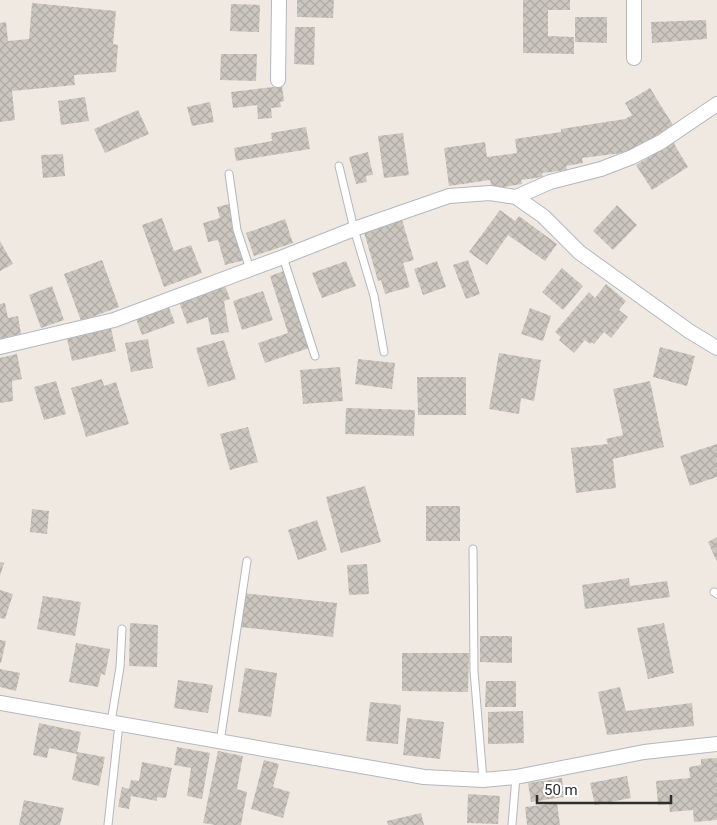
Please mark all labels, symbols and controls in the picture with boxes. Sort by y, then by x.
scale bar [537,772,671,804]
text: 50 m [544,781,578,799]

